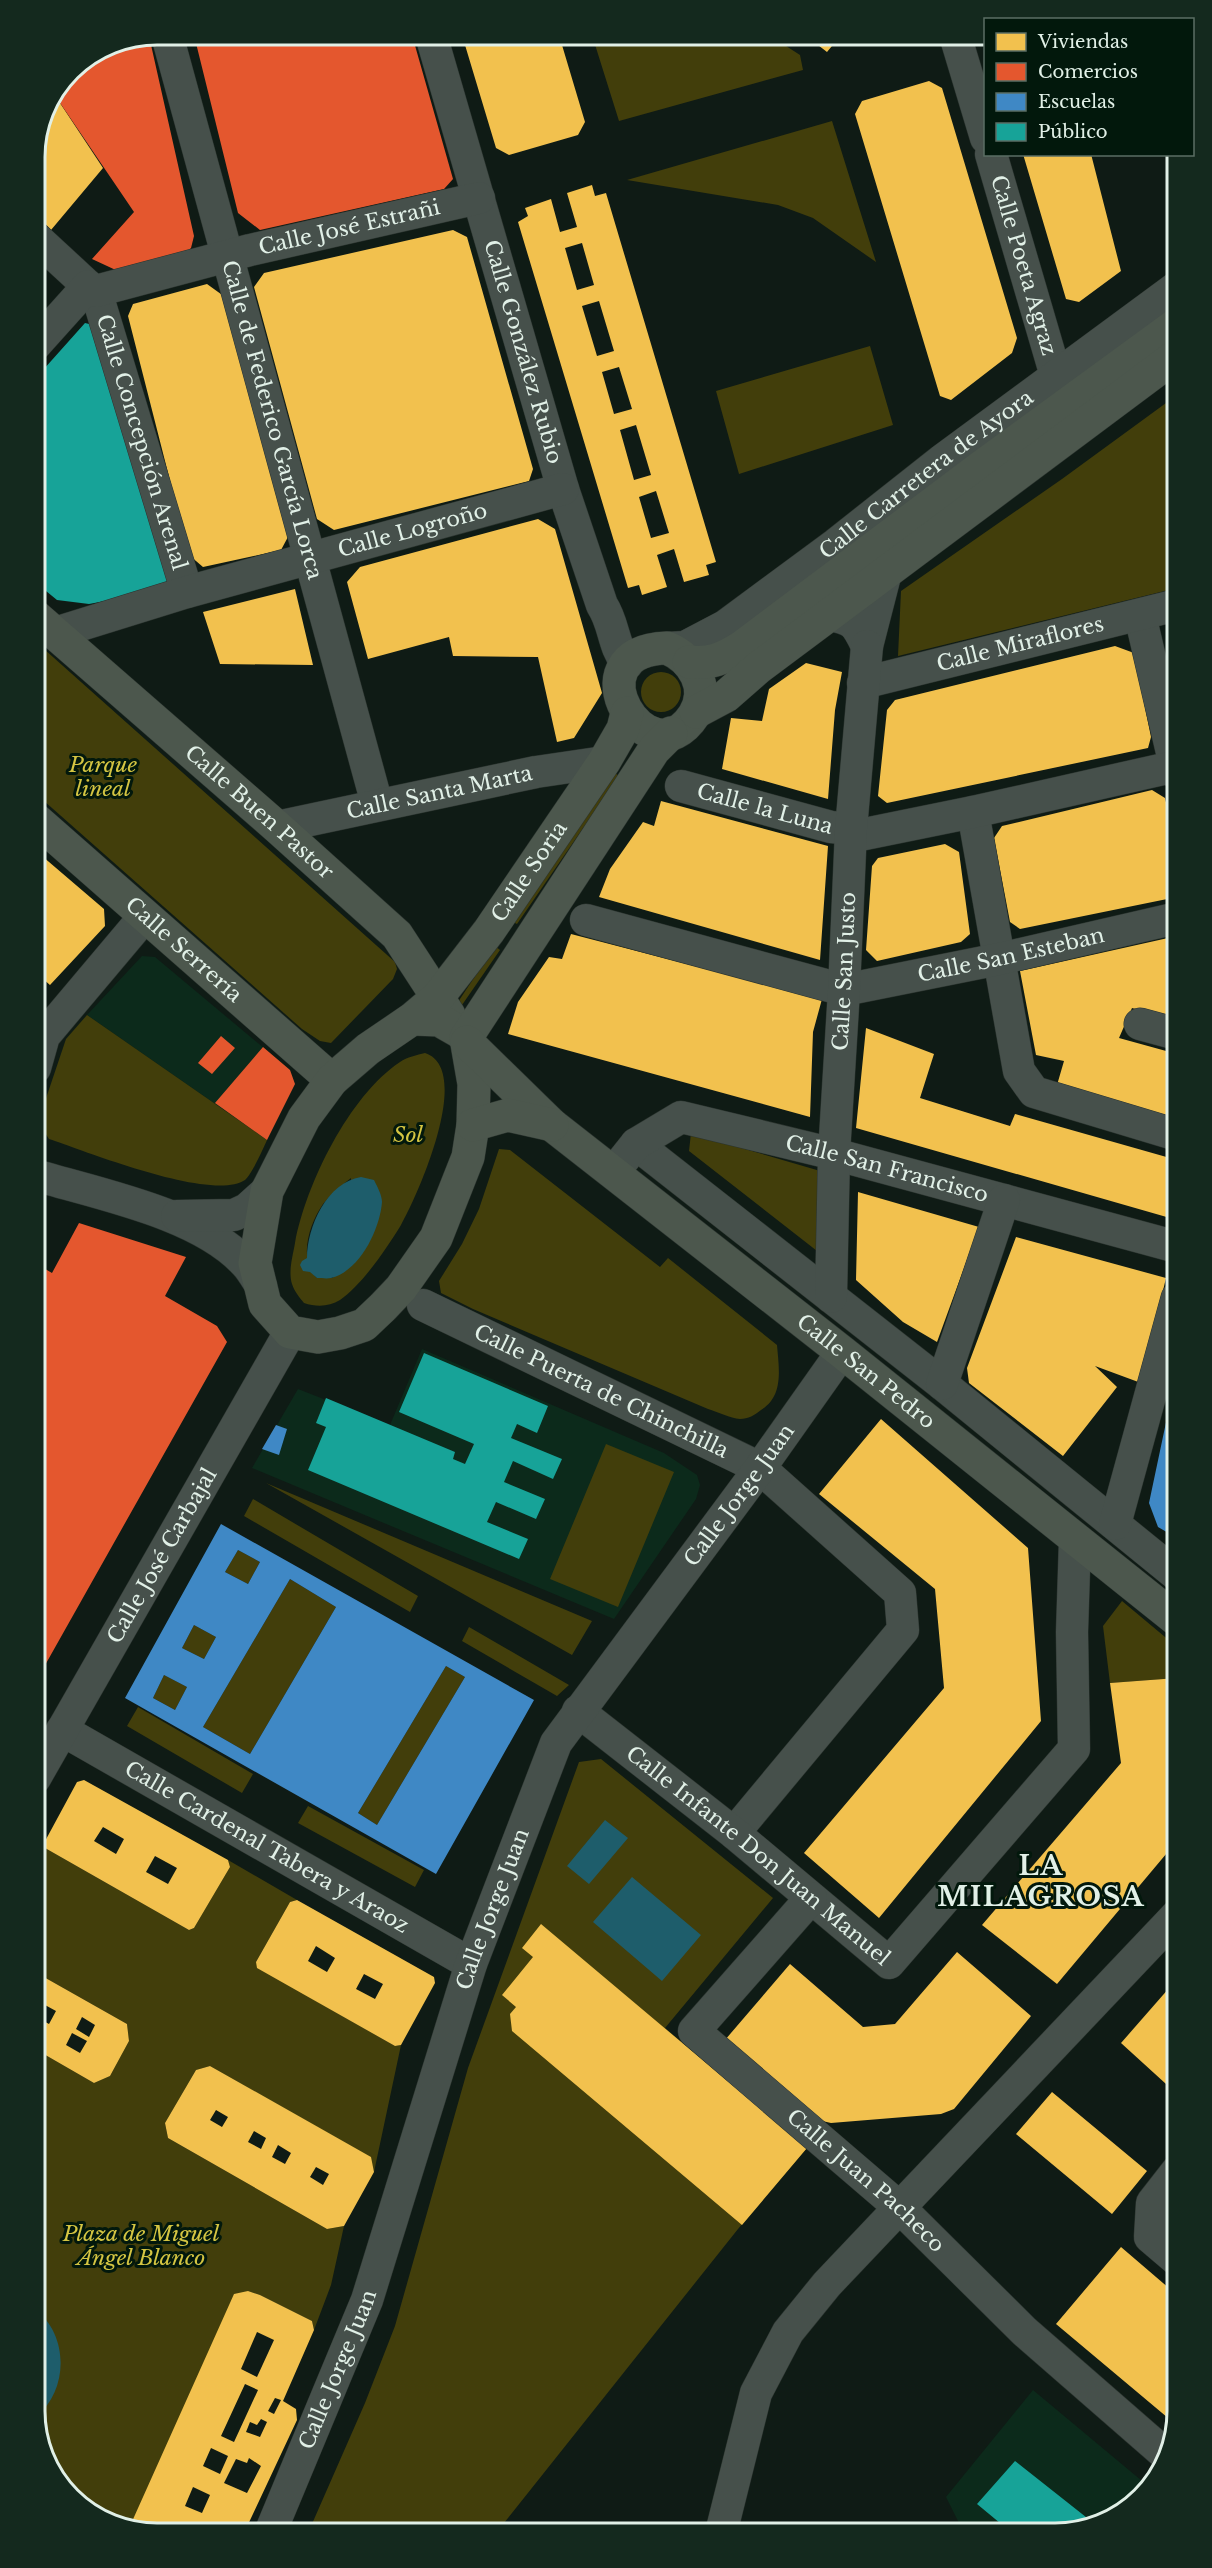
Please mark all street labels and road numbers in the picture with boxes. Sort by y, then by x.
street label: Calle Poeta Agraz [985,172,1062,358]
street label: Calle José Estrañi [256,194,443,261]
street label: Calle González Rubio [478,237,568,467]
street label: Calle de Federico García Lorca [216,258,328,583]
street label: Calle Concepción Arenal [91,311,193,573]
street label: Calle Carretera de Ayora [814,384,1039,565]
street label: Calle Logroño [335,497,490,563]
street label: Calle Miraflores [934,611,1106,677]
street label: Calle Buen Pastor [179,740,339,885]
street label: Calle Santa Marta [344,760,535,825]
street label: Calle la Luna [694,778,836,840]
street label: Calle Soria [486,816,573,927]
street label: Calle San Justo [827,891,861,1052]
street label: Calle Serrería [120,892,248,1008]
street label: Calle San Esteban [915,922,1107,988]
street label: Calle San Francisco [783,1130,991,1208]
street label: Calle San Pedro [792,1309,940,1434]
street label: Calle Puerta de Chinchilla [470,1319,733,1464]
street label: Calle Jorge Juan [678,1419,800,1572]
street label: Calle José Carbajal [102,1463,223,1648]
street label: Calle Infante Don Juan Manuel [621,1740,895,1971]
street label: Calle Cardenal Tabera y Araoz [120,1756,414,1939]
street label: Calle Jorge Juan [451,1825,535,1993]
street label: Calle Juan Pacheco [781,2103,950,2258]
street label: Calle Jorge Juan [293,2287,382,2453]

